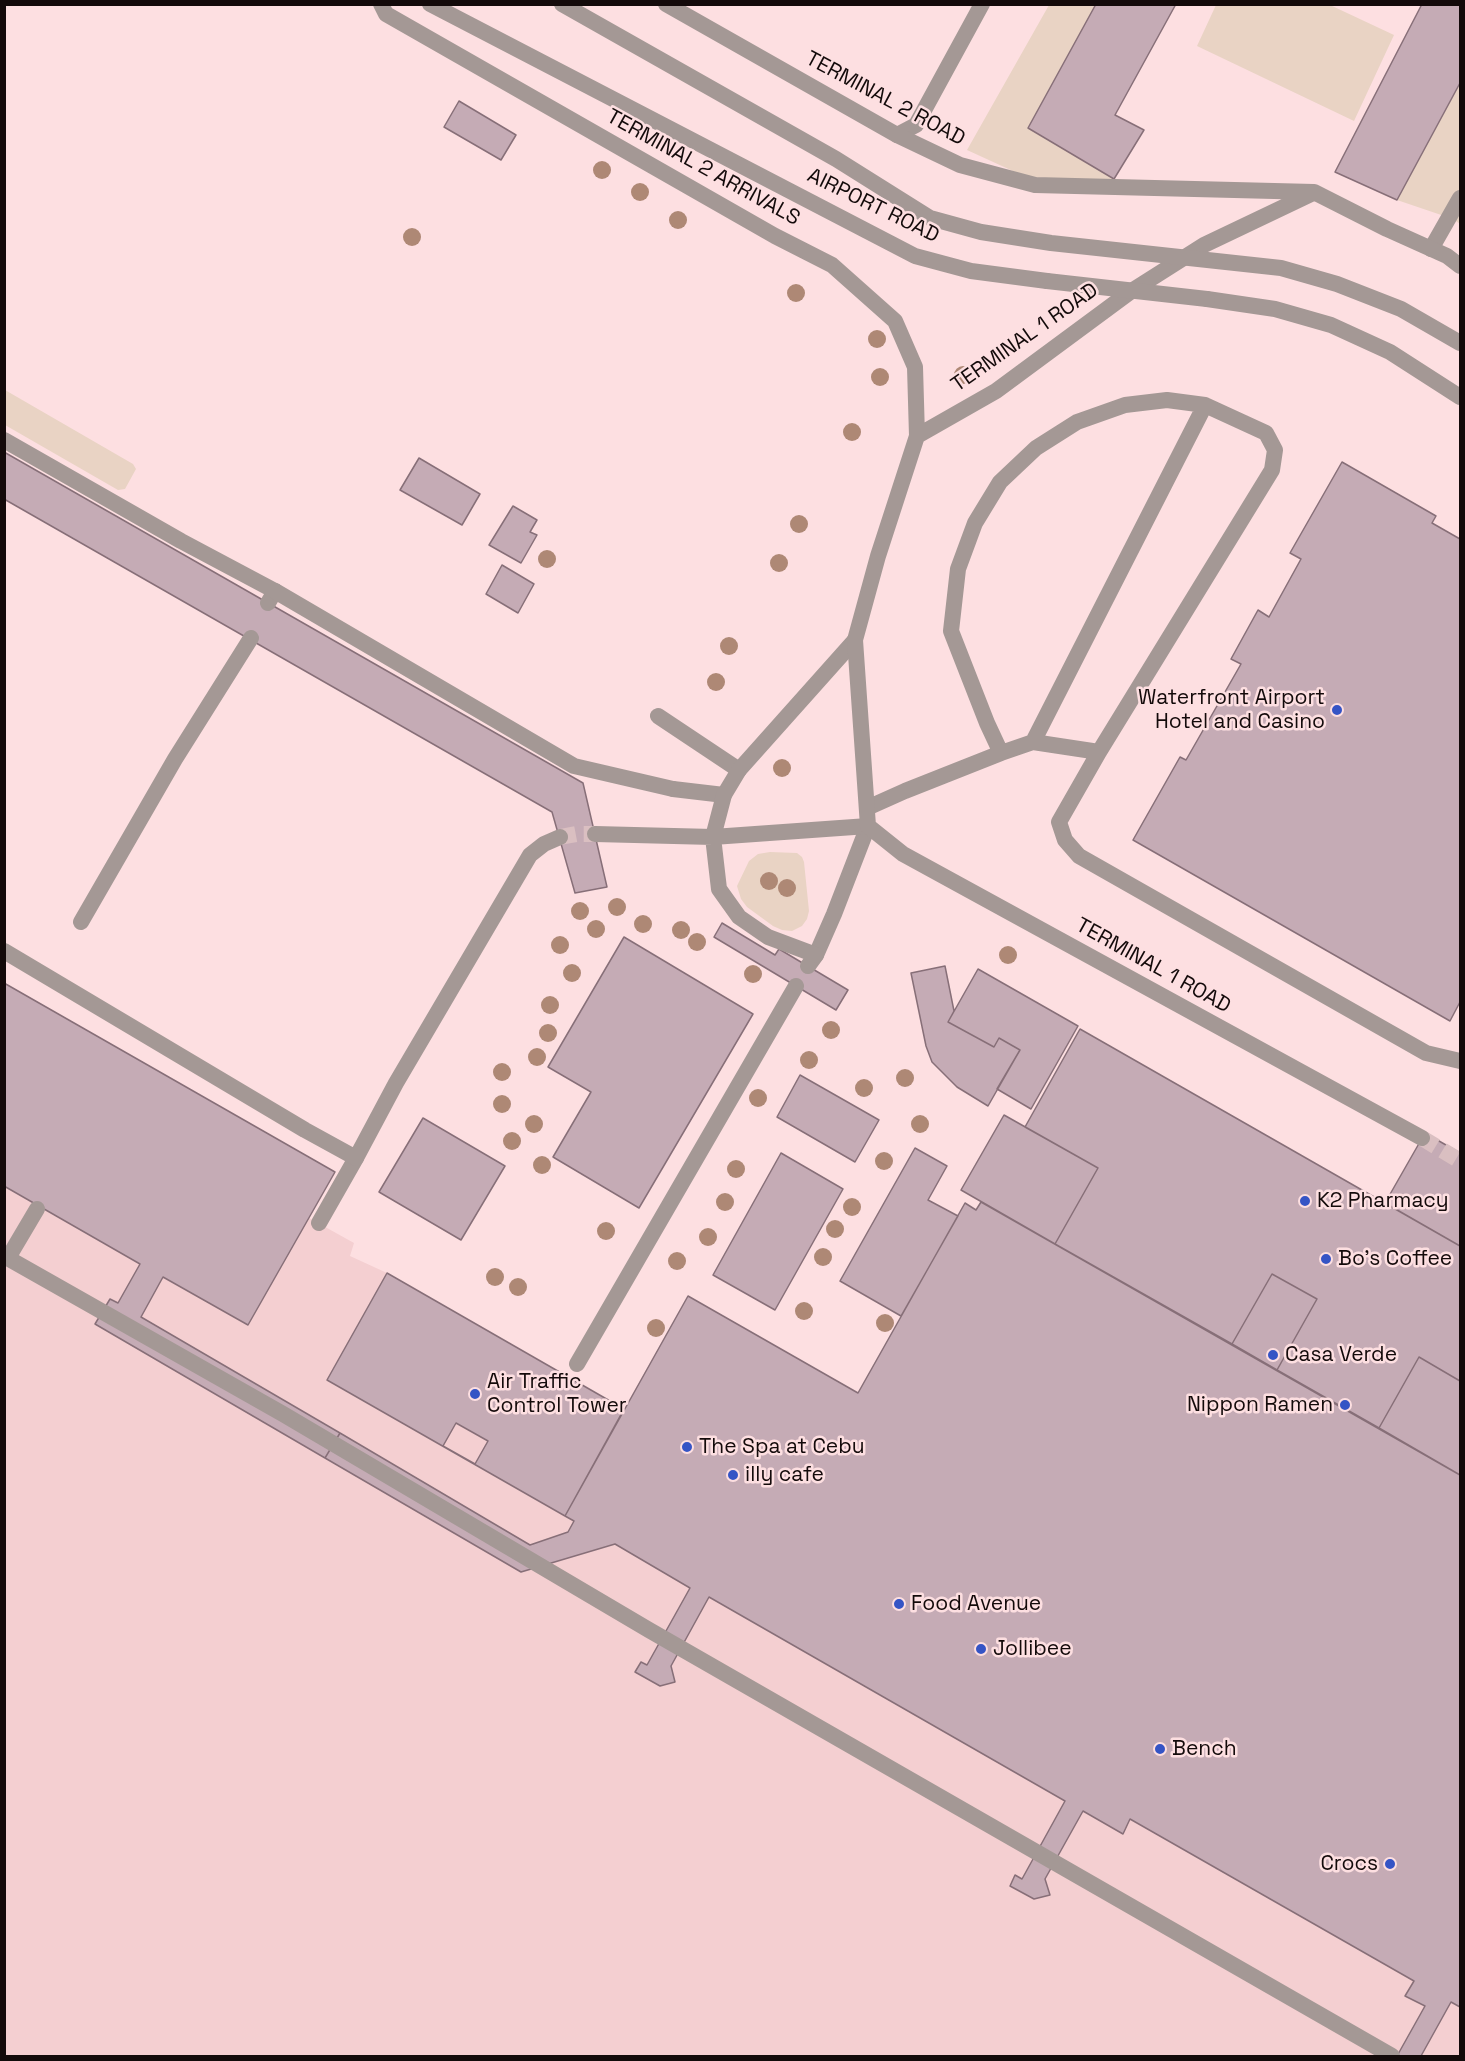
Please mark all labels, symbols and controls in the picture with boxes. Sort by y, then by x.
street label: TERMINAL 2 ROAD [801,46,969,152]
street label: TERMINAL 2 ARRIVALS [602,104,804,232]
street label: AIRPORT ROAD [803,163,943,249]
street label: TERMINAL 1 ROAD [947,278,1103,398]
place label: Waterfront Airport Hotel and Casino [1138,685,1325,735]
marker: Waterfront Airport Hotel and Casino [1330,703,1344,717]
street label: TERMINAL 1 ROAD [1071,913,1235,1019]
place label: K2 Pharmacy [1317,1188,1449,1214]
marker: K2 Pharmacy [1298,1194,1312,1208]
place label: Bo’s Coffee [1338,1246,1452,1272]
marker: Bo’s Coffee [1319,1252,1333,1266]
place label: Casa Verde [1285,1342,1397,1368]
marker: Casa Verde [1266,1348,1280,1362]
place label: Air Traffic Control Tower [487,1369,627,1419]
marker: Air Traffic Control Tower [468,1387,482,1401]
place label: Nippon Ramen [1187,1392,1333,1418]
marker: Nippon Ramen [1338,1398,1352,1412]
place label: The Spa at Cebu [699,1434,865,1460]
marker: The Spa at Cebu [680,1440,694,1454]
place label: illy cafe [745,1462,824,1488]
marker: illy cafe [726,1468,740,1482]
place label: Food Avenue [911,1591,1041,1617]
marker: Food Avenue [892,1597,906,1611]
place label: Jollibee [993,1636,1072,1662]
marker: Jollibee [974,1642,988,1656]
place label: Bench [1172,1736,1237,1762]
marker: Bench [1153,1742,1167,1756]
place label: Crocs [1320,1851,1378,1877]
marker: Crocs [1383,1857,1397,1871]

